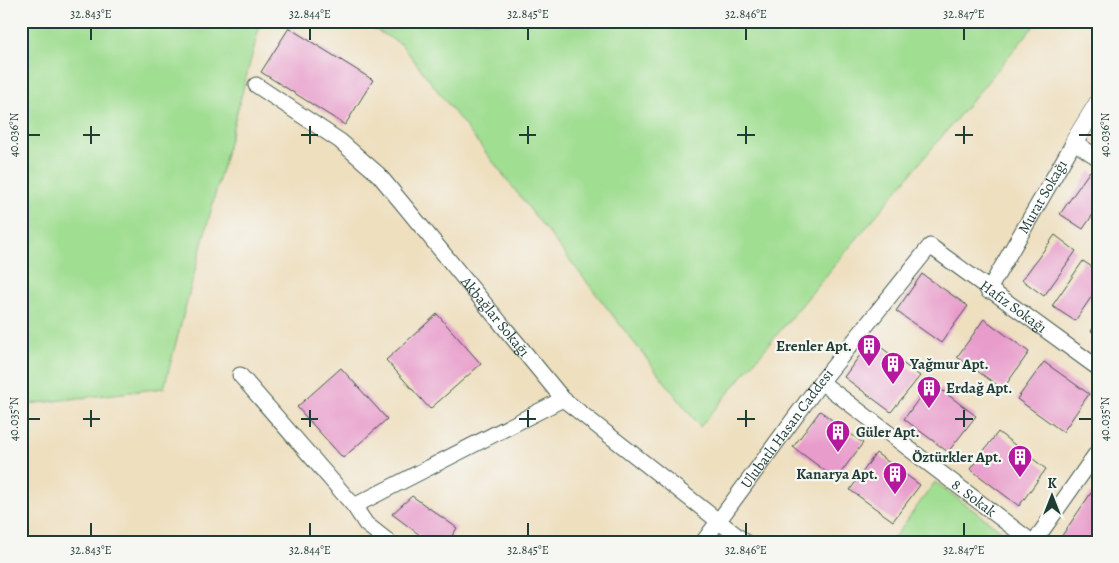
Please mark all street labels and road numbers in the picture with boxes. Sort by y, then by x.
street label: Murat Sokağı [1013,156,1072,237]
street label: Akbağlar Sokağı [456,271,534,361]
street label: Hafız Sokağı [976,275,1051,338]
street label: Ulubatlı Hasan Caddesi [736,365,838,493]
street label: 8. Sokak [948,475,1001,522]

